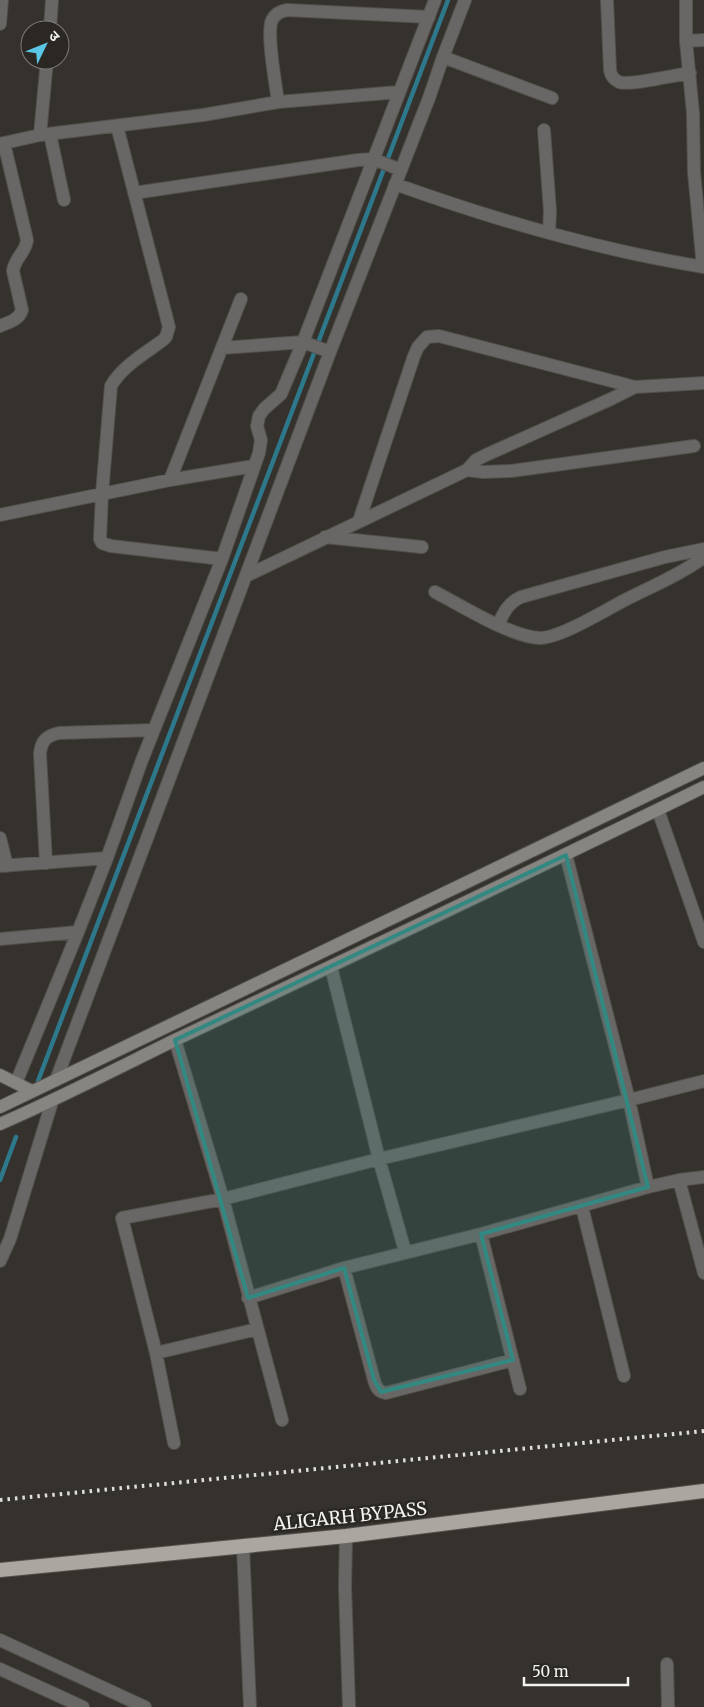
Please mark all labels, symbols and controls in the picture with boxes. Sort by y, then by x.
north arrow [20,20,70,70]
text: उ [45,27,64,46]
street label: ALIGARH BYPASS [271,1496,428,1536]
scale bar [524,1654,628,1686]
text: 50 m [532,1662,569,1681]

